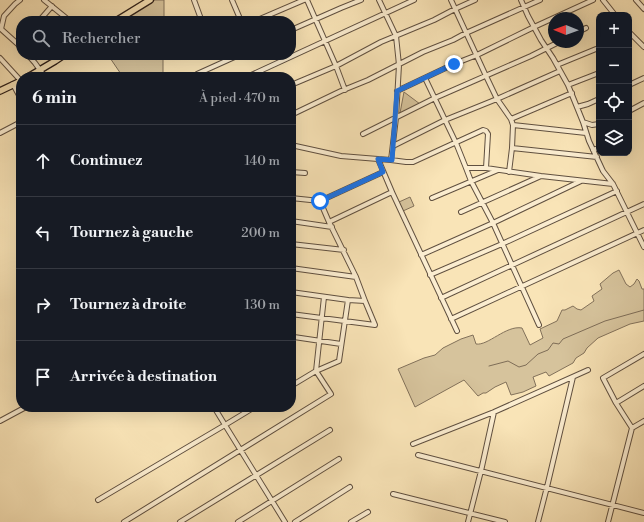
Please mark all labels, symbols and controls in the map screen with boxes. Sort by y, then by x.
north arrow [548,12,584,48]
map controls [596,12,632,156]
button: + [596,12,632,48]
search box [16,16,296,60]
icon: search [30,27,52,49]
text: Rechercher [62,29,141,48]
button: − [596,48,632,84]
route end [445,55,463,73]
button: locate [596,84,632,120]
text: 6 min [32,87,77,109]
text: À pied · 470 m [199,90,280,106]
button: layers [596,120,632,156]
icon: ahead [32,150,54,172]
text: Continuez [70,151,142,170]
text: 140 m [244,153,280,169]
route start [311,192,329,210]
icon: left [32,222,54,244]
text: Tournez à gauche [70,223,193,242]
text: 200 m [241,225,280,241]
icon: right [32,294,54,316]
text: Tournez à droite [70,295,186,314]
text: 130 m [245,297,280,313]
icon: arrive [32,366,54,388]
text: Arrivée à destination [70,367,217,386]

